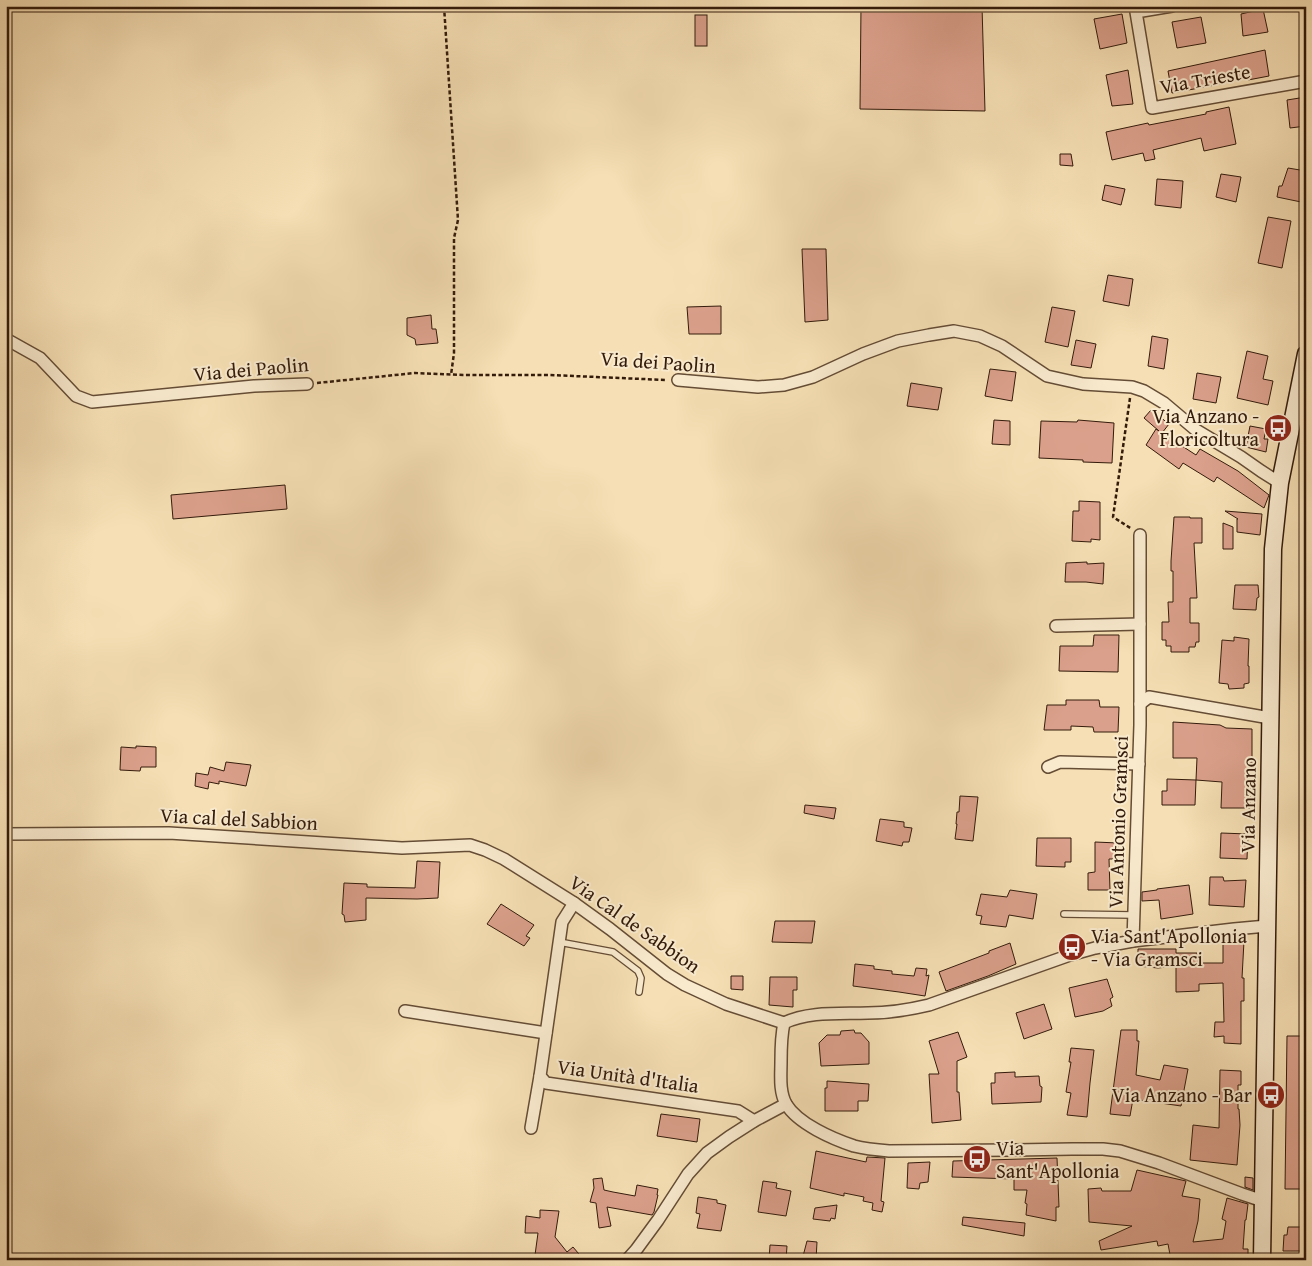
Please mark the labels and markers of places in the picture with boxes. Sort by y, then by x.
place label: Via Anzano - Floricoltura [1152,401,1260,453]
bus stop icon: Via Anzano - Floricoltura [1263,413,1293,443]
place label: Via Sant'Apollonia - Via Gramsci [1091,921,1248,973]
bus stop icon: Via Sant'Apollonia - Via Gramsci [1057,932,1087,962]
place label: Via Anzano - Bar [1112,1080,1252,1109]
bus stop icon: Via Anzano - Bar [1256,1080,1286,1110]
place label: Via Sant'Apollonia [996,1133,1120,1185]
bus stop icon: Via Sant'Apollonia [962,1144,992,1174]

